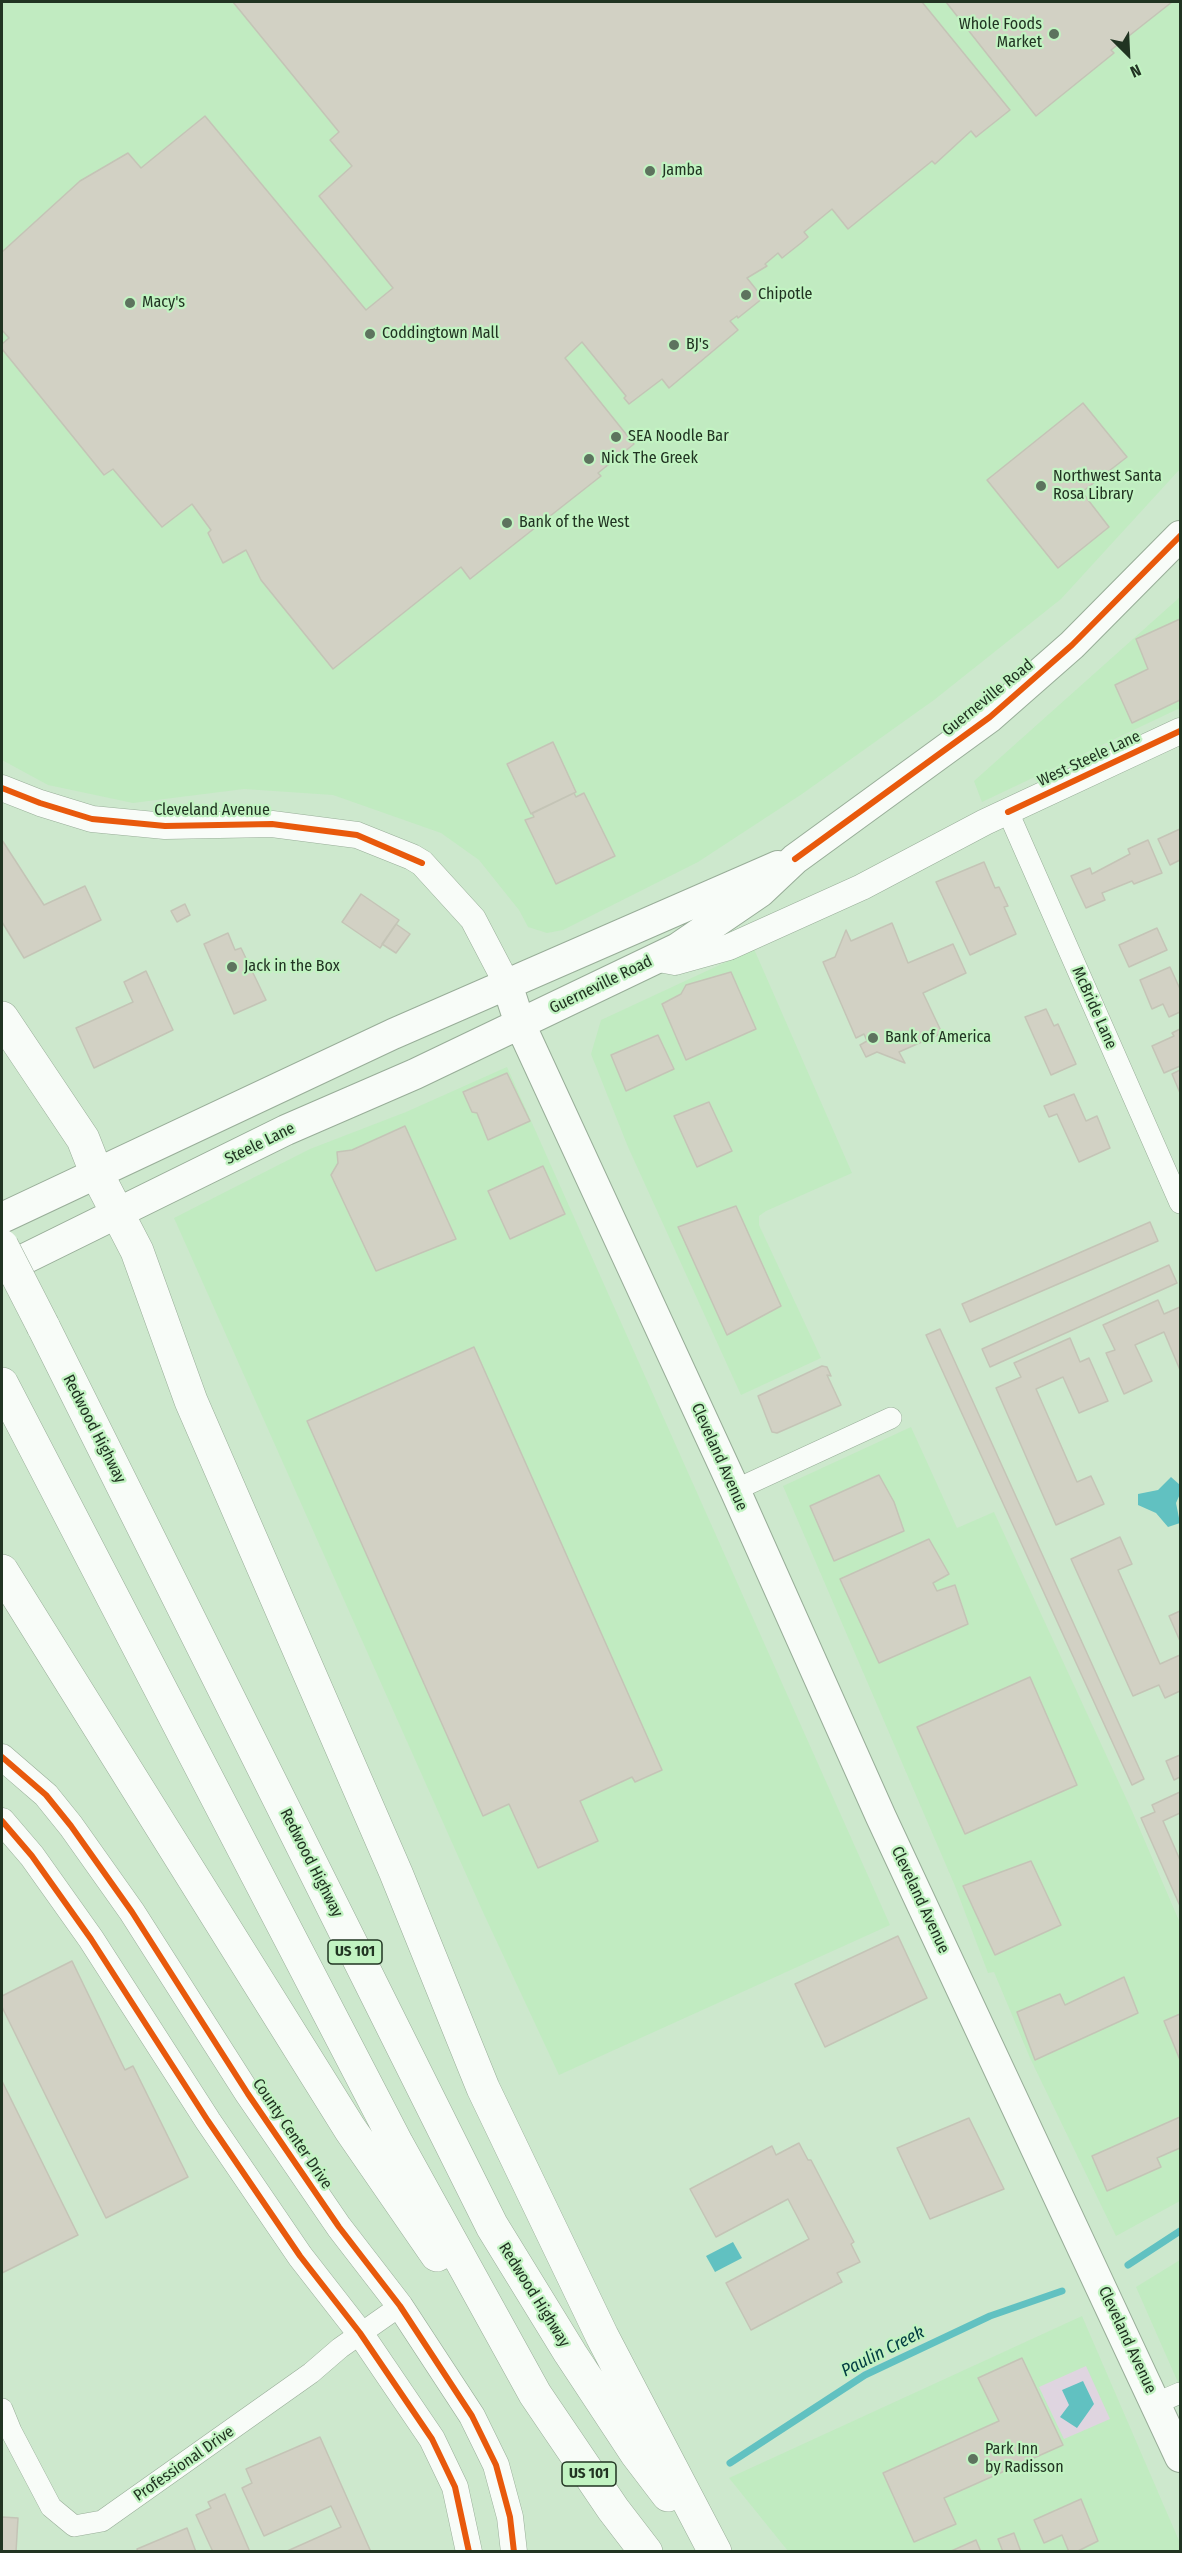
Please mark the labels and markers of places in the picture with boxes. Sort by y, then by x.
place label: Whole Foods Market [959,15,1042,53]
marker: Whole Foods Market [1047,27,1061,41]
place label: Jamba [662,161,703,181]
marker: Jamba [643,164,657,178]
place label: Chipotle [758,285,812,305]
marker: Chipotle [739,288,753,302]
place label: Macy's [142,293,185,313]
marker: Macy's [123,296,137,310]
place label: Coddingtown Mall [382,324,499,344]
marker: Coddingtown Mall [363,327,377,341]
place label: BJ's [686,335,709,355]
marker: BJ's [667,338,681,352]
place label: SEA Noodle Bar [628,427,729,447]
marker: SEA Noodle Bar [609,430,623,444]
place label: Nick The Greek [601,449,698,469]
marker: Nick The Greek [582,452,596,466]
place label: Northwest Santa Rosa Library [1053,467,1162,505]
marker: Northwest Santa Rosa Library [1034,479,1048,493]
place label: Bank of the West [519,513,629,533]
marker: Bank of the West [500,516,514,530]
place label: Jack in the Box [244,957,340,977]
marker: Jack in the Box [225,960,239,974]
place label: Bank of America [885,1028,991,1048]
marker: Bank of America [866,1031,880,1045]
place label: Park Inn by Radisson [985,2440,1064,2478]
marker: Park Inn by Radisson [966,2452,980,2466]

